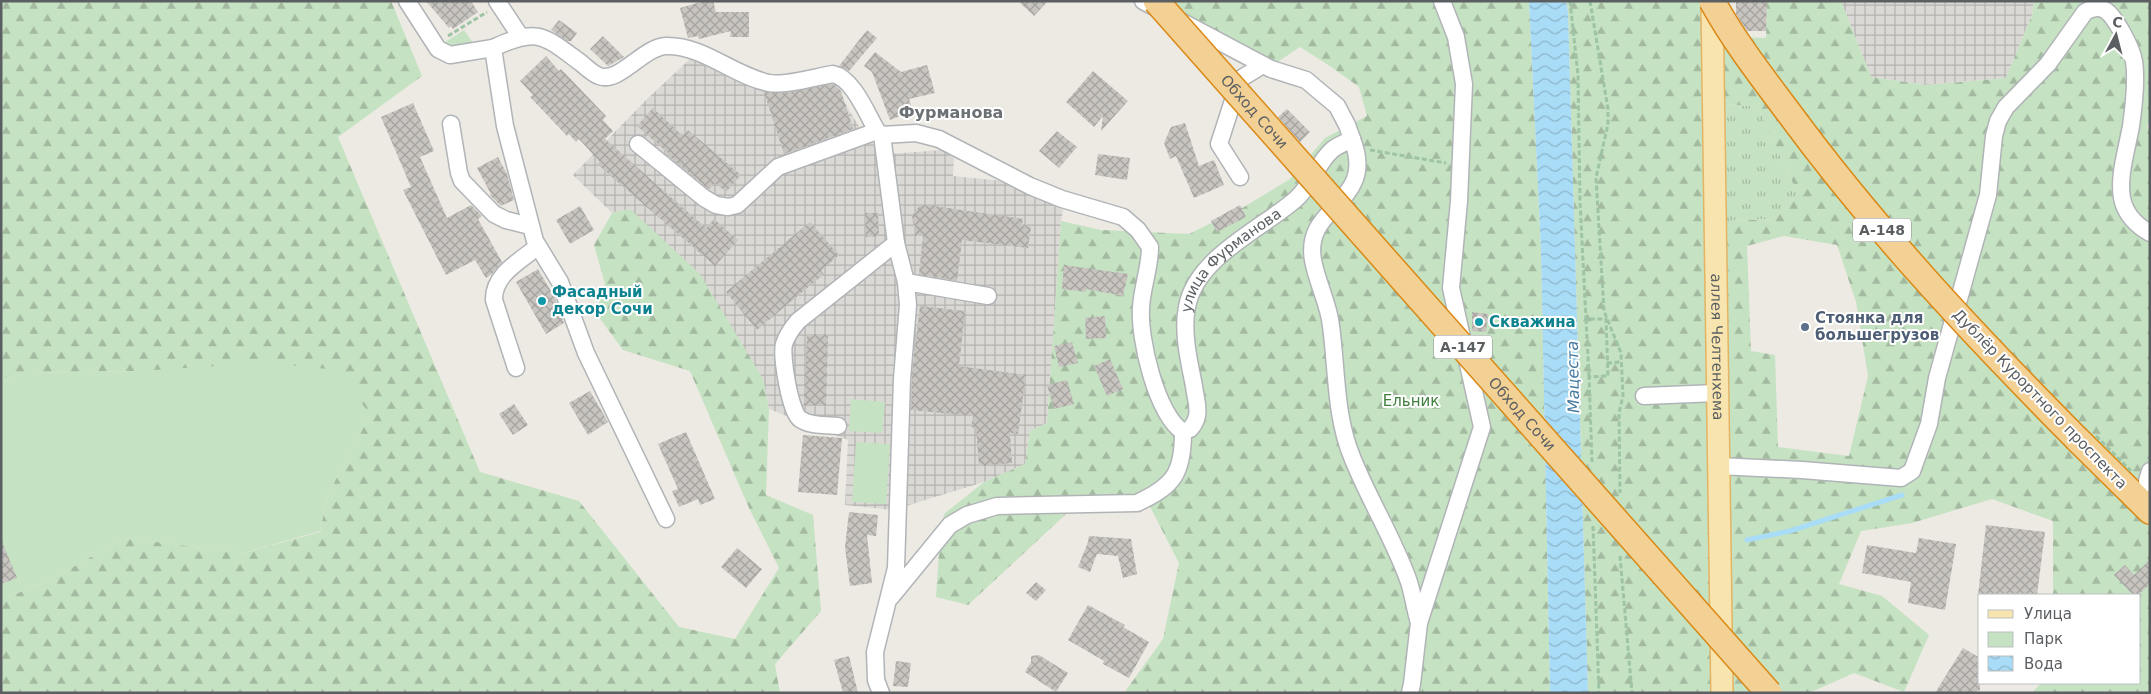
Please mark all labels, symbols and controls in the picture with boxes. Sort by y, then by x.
north arrow [2091,10,2141,60]
text: С [2112,14,2124,31]
street label: Обход Сочи [1217,71,1292,152]
district label: Фурманова [899,103,1003,122]
street label: улица Фурманова [1177,205,1285,314]
road number: А-148 [1853,218,1911,242]
street label: аллея Челтенхема [1707,273,1727,421]
place label: Фасадный декор Сочи [552,283,653,318]
marker: Фасадный декор Сочи [536,295,548,307]
street label: Дублёр Курортного проспекта [1949,305,2131,493]
place label: Стоянка для большегрузов [1815,309,1939,344]
place label: Скважина [1489,313,1576,331]
marker: Скважина [1473,316,1485,328]
marker: Стоянка для большегрузов [1799,321,1811,333]
road number: А-147 [1434,336,1492,358]
water label: Мацеста [1563,341,1583,413]
street label: Обход Сочи [1485,374,1559,455]
park label: Ельник [1383,392,1439,410]
legend [1978,594,2141,684]
text: Улица [2024,605,2072,623]
text: Парк [2024,630,2063,648]
text: Вода [2024,655,2063,673]

